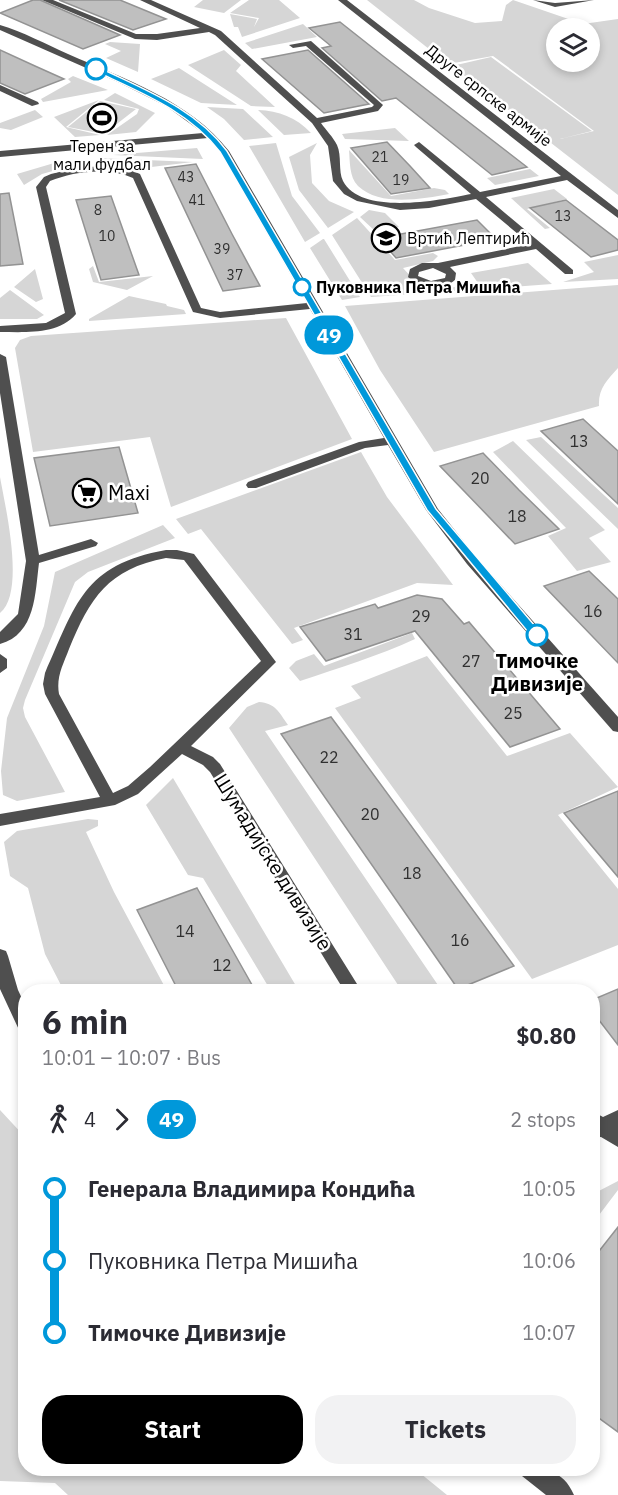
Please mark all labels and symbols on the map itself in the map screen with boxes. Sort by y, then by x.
street label: Друге српске армије [422,39,556,151]
unlabelled marker [85,58,107,80]
sports icon: Терен за мали фудбал [86,102,118,134]
place label: Терен за мали фудбал [53,136,151,174]
house number: 21 [372,148,388,166]
house number: 43 [178,168,194,186]
house number: 19 [393,171,409,189]
house number: 41 [189,191,205,209]
house number: 8 [94,201,102,219]
house number: 13 [555,207,571,225]
school or university icon: Вртић Лептирић [370,222,402,254]
house number: 10 [99,227,115,245]
place label: Вртић Лептирић [407,228,530,248]
house number: 39 [214,240,230,258]
house number: 37 [227,266,243,284]
place label: Пуковника Петра Мишића [316,277,521,297]
marker: Пуковника Петра Мишића [293,278,311,296]
line badge: 49 [302,316,356,354]
house number: 13 [569,431,589,451]
house number: 20 [470,468,490,488]
supermarket icon: Maxi [71,477,103,509]
place label: Maxi [108,479,150,506]
house number: 18 [507,506,527,526]
house number: 16 [583,601,603,621]
house number: 29 [411,606,431,626]
house number: 31 [343,624,363,644]
marker: Тимочке Дивизије [526,624,548,646]
place label: Тимочке Дивизије [491,647,583,697]
house number: 27 [461,651,481,671]
house number: 25 [503,703,523,723]
house number: 22 [319,747,339,767]
street label: Шумадијске дивизије [208,768,339,955]
house number: 20 [360,804,380,824]
house number: 18 [402,863,422,883]
house number: 14 [175,921,195,941]
house number: 16 [450,930,470,950]
house number: 12 [212,955,232,975]

